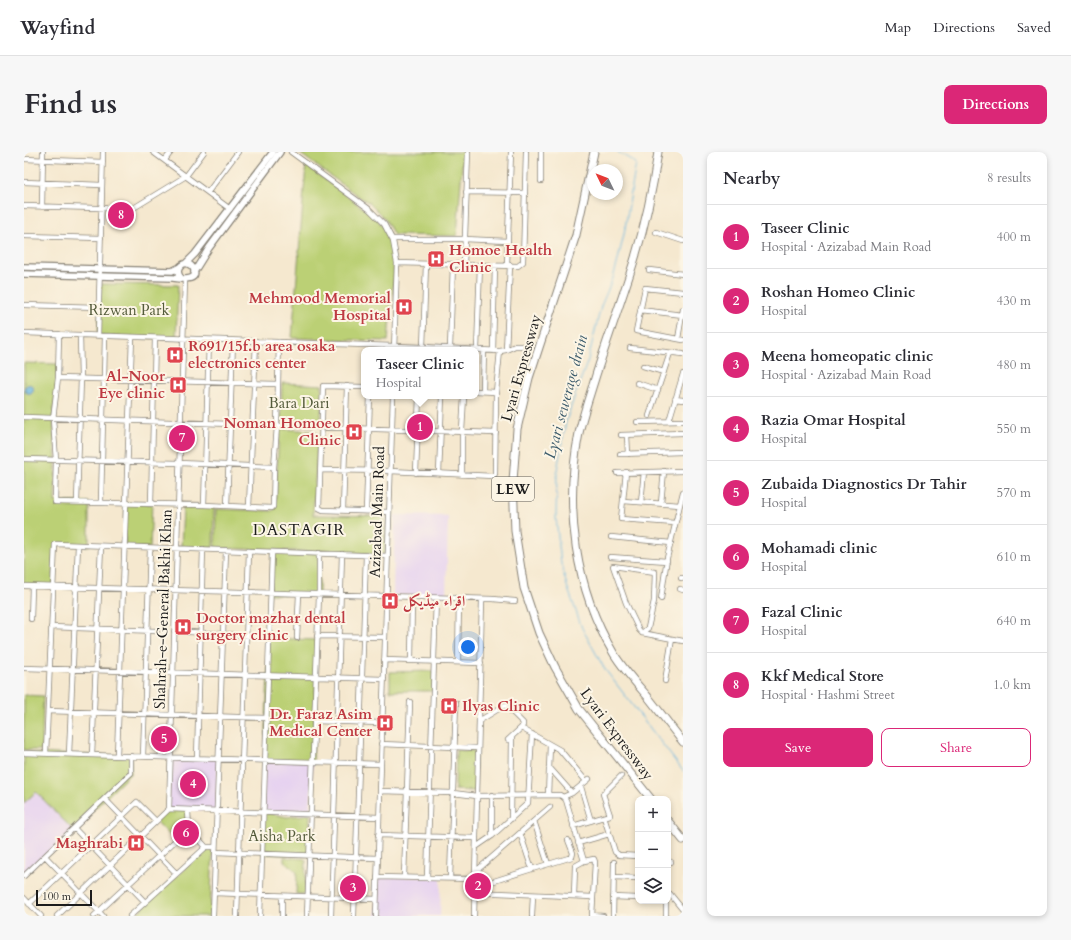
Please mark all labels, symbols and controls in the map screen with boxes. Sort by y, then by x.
text: Wayfind [20,15,95,41]
text: Map [885,18,911,37]
text: Directions [933,18,995,37]
text: Saved [1017,18,1051,37]
text: Find us [24,85,117,123]
button: Directions [944,85,1047,124]
north arrow [587,164,623,200]
text: Nearby [723,167,780,190]
text: 8 results [987,169,1031,187]
pin: 8 [108,200,134,230]
text: Taseer Clinic [761,218,850,238]
text: 1 [733,228,739,246]
text: 400 m [997,228,1031,246]
text: Hospital · Azizabad Main Road [761,238,931,256]
place label: Homoe Health Clinic [449,240,553,277]
hospital icon: Homoe Health Clinic [426,249,446,269]
text: Roshan Homeo Clinic [761,282,915,302]
place label: Mehmood Memorial Hospital [249,288,392,325]
text: 2 [733,292,739,310]
text: 430 m [997,292,1031,310]
hospital icon: Mehmood Memorial Hospital [394,297,414,317]
park label: Rizwan Park [88,300,170,320]
text: Hospital [761,302,807,320]
street label: Lyari Expressway [496,312,546,424]
water label: Lyari sewerage drain [539,332,593,461]
place label: R691/15f.b area osaka electronics center [188,336,336,373]
hospital icon: R691/15f.b area osaka electronics center [165,345,185,365]
text: Meena homeopatic clinic [761,346,933,366]
popup [361,347,479,399]
text: Taseer Clinic [376,354,464,374]
text: 3 [733,356,739,374]
text: 480 m [997,356,1031,374]
place label: Al-Noor Eye clinic [98,366,166,403]
text: Hospital · Azizabad Main Road [761,366,931,384]
text: Hospital [376,374,422,392]
hospital icon: Al-Noor Eye clinic [168,375,188,395]
park label: Bara Dari [268,393,330,413]
text: Razia Omar Hospital [761,410,906,430]
pin: 1 [407,412,433,442]
place label: Noman Homoeo Clinic [224,413,341,450]
text: 4 [733,420,739,438]
text: 550 m [997,420,1031,438]
hospital icon: Noman Homoeo Clinic [344,422,364,442]
pin: 7 [169,423,195,453]
text: Hospital [761,430,807,448]
street label: Azizabad Main Road [365,446,389,578]
text: Zubaida Diagnostics Dr Tahir [761,474,967,494]
road number: LEW [492,477,534,501]
text: 5 [733,484,739,502]
text: 570 m [997,484,1031,502]
text: Hospital [761,494,807,512]
street label: Shahrah-e-General Bakhi Khan [150,508,177,709]
district label: DASTAGIR [253,519,345,541]
text: Mohamadi clinic [761,538,877,558]
text: 6 [733,548,739,566]
text: 610 m [997,548,1031,566]
text: Hospital [761,558,807,576]
hospital icon: اقراء میڈیکل [380,591,400,611]
place label: اقراء میڈیکل [403,591,465,612]
text: Fazal Clinic [761,602,842,622]
place label: Doctor mazhar dental surgery clinic [196,608,346,645]
text: 7 [733,612,739,630]
text: 640 m [997,612,1031,630]
hospital icon: Doctor mazhar dental surgery clinic [173,617,193,637]
text: Hospital [761,622,807,640]
your location [458,637,478,657]
text: Kkf Medical Store [761,666,884,686]
text: 8 [733,676,739,694]
text: 1.0 km [993,676,1031,694]
street label: Lyari Expressway [576,684,658,784]
text: Hospital · Hashmi Street [761,686,895,704]
hospital icon: Ilyas Clinic [439,696,459,716]
place label: Ilyas Clinic [462,696,540,716]
place label: Dr. Faraz Asim Medical Center [269,704,373,741]
hospital icon: Dr. Faraz Asim Medical Center [375,713,395,733]
pin: 5 [151,724,177,754]
button: Save [723,728,873,767]
button: Share [881,728,1031,767]
pin: 4 [180,769,206,799]
map controls [635,796,671,904]
button: + [635,796,671,832]
pin: 6 [173,818,199,848]
park label: Aisha Park [248,826,316,846]
button: − [635,832,671,868]
place label: Maghrabi [56,833,123,853]
hospital icon: Maghrabi [126,833,146,853]
button: layers [635,868,671,904]
pin: 2 [465,871,491,901]
pin: 3 [340,873,366,903]
scale bar [36,888,92,907]
text: 100 m [42,889,71,904]

